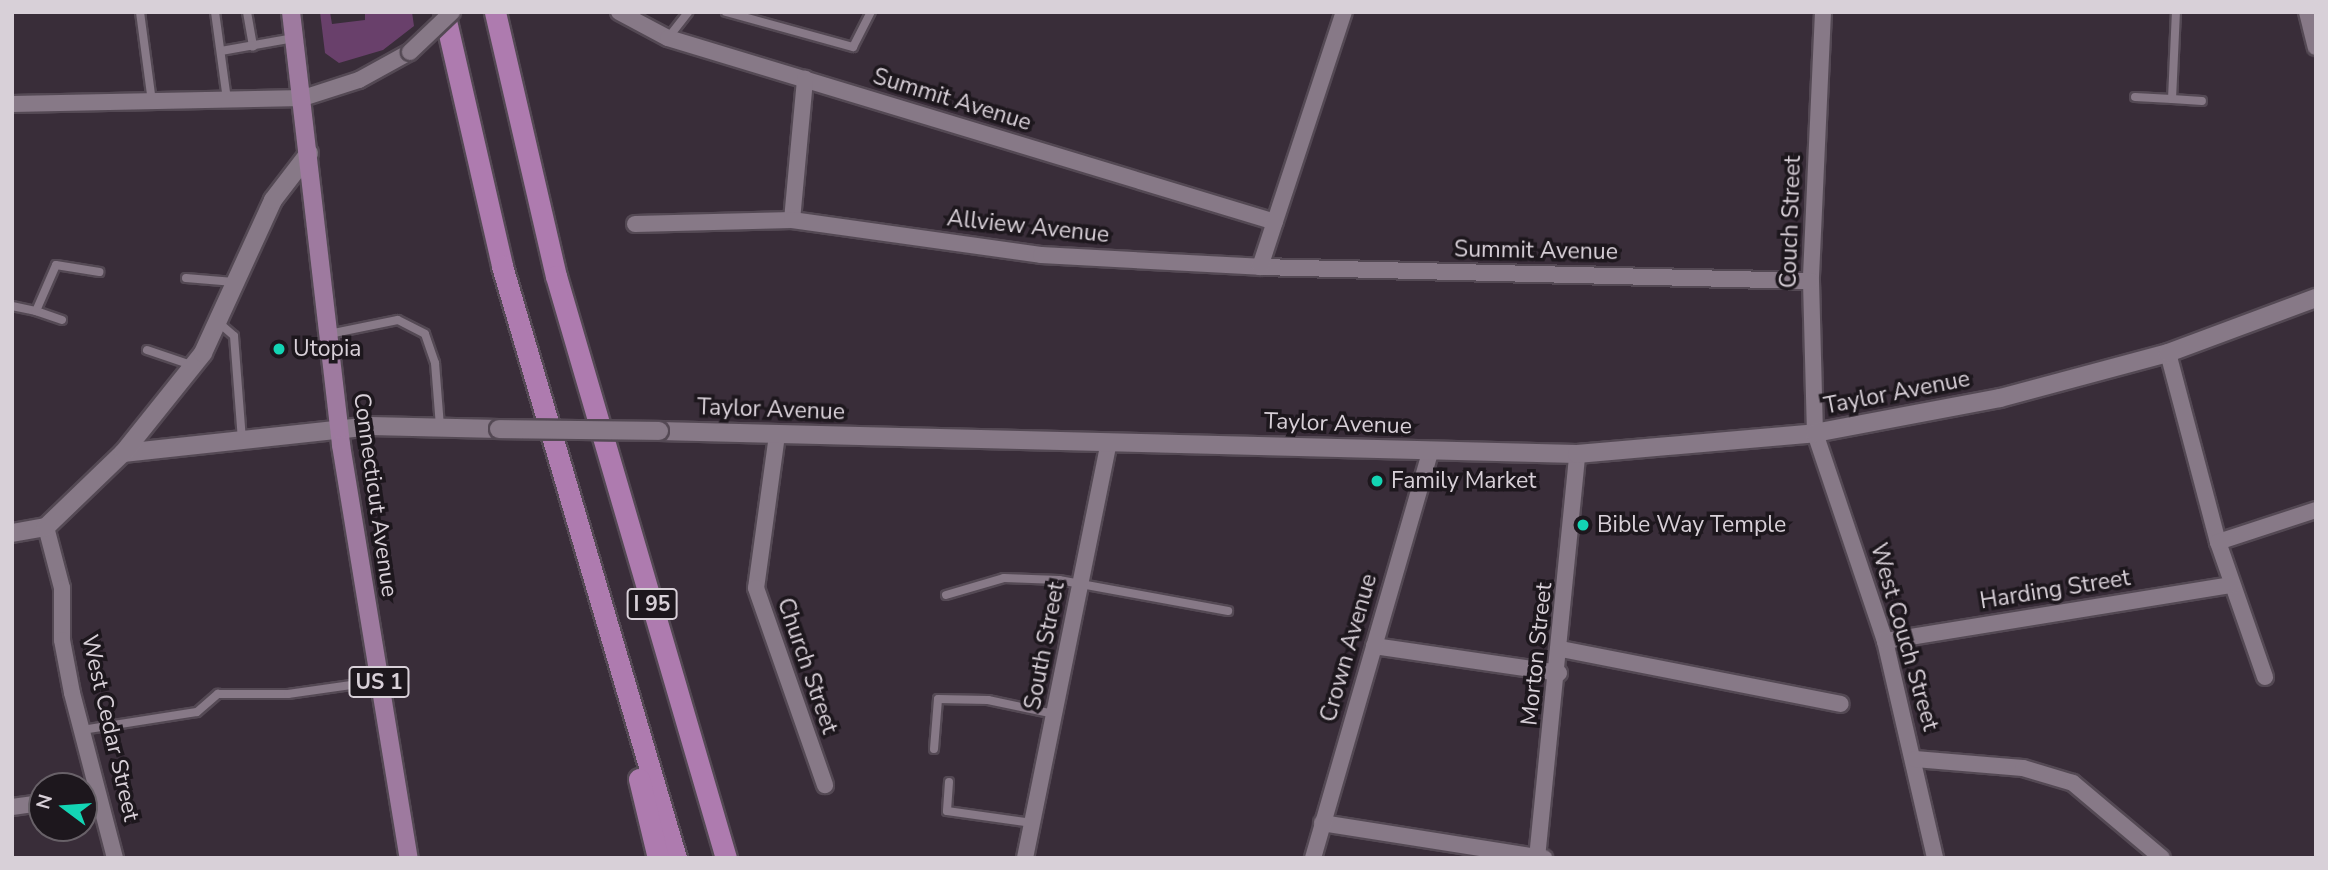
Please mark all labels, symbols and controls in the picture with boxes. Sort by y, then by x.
street label: Summit Avenue [870,63,1034,137]
street label: Couch Street [1775,155,1807,289]
street label: Allview Avenue [946,205,1110,249]
street label: Summit Avenue [1454,236,1618,266]
place label: Utopia [293,335,361,363]
marker: Utopia [271,341,287,357]
street label: Taylor Avenue [1822,365,1972,421]
street label: Connecticut Avenue [347,391,403,599]
street label: Taylor Avenue [697,394,845,426]
street label: Taylor Avenue [1264,408,1412,440]
place label: Family Market [1391,467,1536,495]
marker: Family Market [1369,473,1385,489]
place label: Bible Way Temple [1597,511,1786,539]
marker: Bible Way Temple [1575,517,1591,533]
street label: West Couch Street [1864,540,1944,734]
street label: Harding Street [1978,565,2132,615]
street label: Crown Avenue [1315,571,1383,725]
street label: South Street [1019,580,1071,712]
street label: Morton Street [1516,581,1558,727]
road number: I 95 [626,586,678,622]
street label: Church Street [771,594,843,738]
street label: West Cedar Street [75,632,145,824]
road number: US 1 [348,664,410,700]
north arrow [28,772,98,842]
text: N [30,791,59,812]

